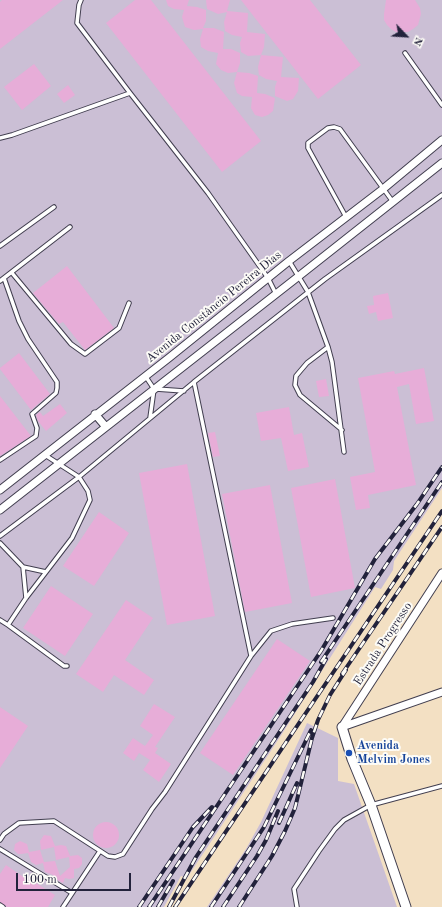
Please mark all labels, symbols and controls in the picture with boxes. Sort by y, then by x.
north arrow [386,16,426,56]
text: N [411,35,424,47]
street label: Avenida Constâncio Pereira Dias [144,248,284,366]
street label: Estrada Progresso [351,600,415,688]
place label: Avenida Melvim Jones [357,739,430,767]
marker: Avenida Melvim Jones [344,748,354,758]
scale bar [18,865,133,891]
text: 100 m [23,874,57,886]

